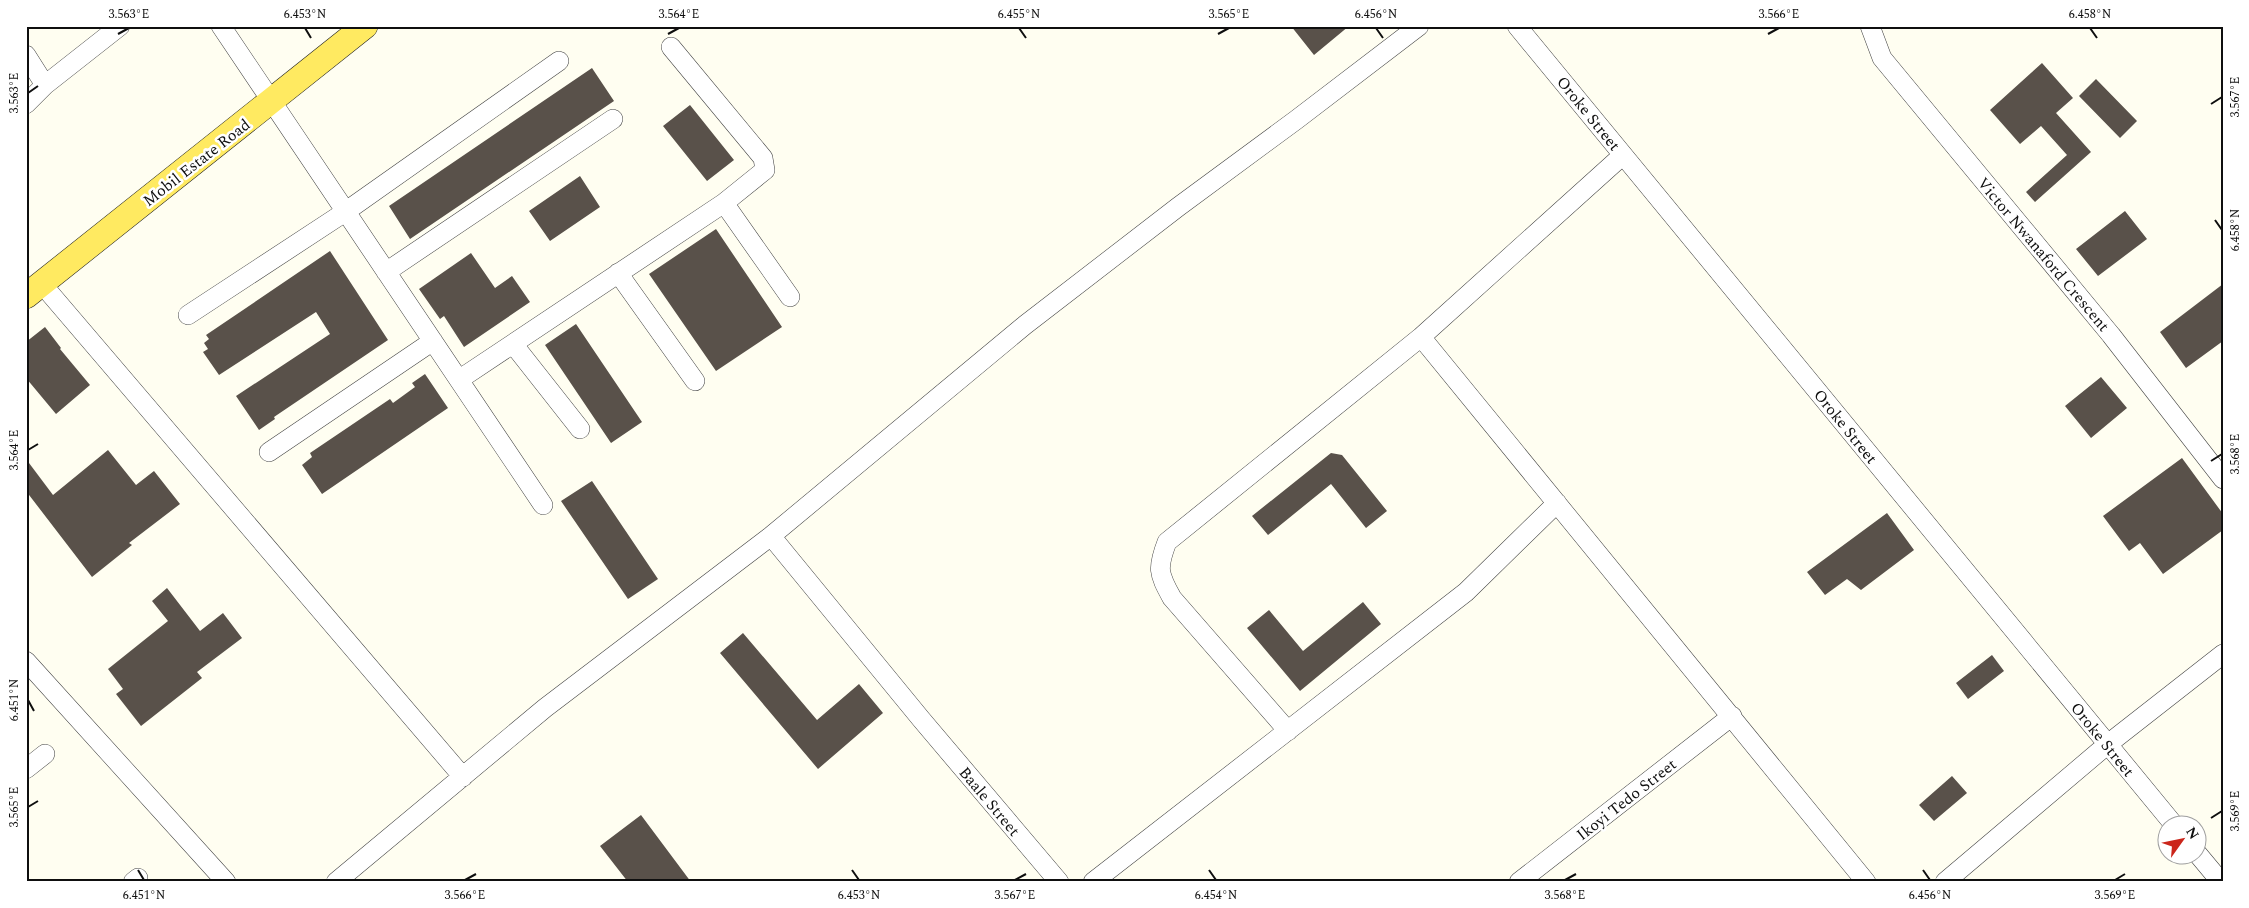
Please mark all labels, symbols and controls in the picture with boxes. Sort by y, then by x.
text: 3.563°E [109,5,149,24]
text: 6.453°N [284,5,326,24]
text: 3.564°E [659,5,699,24]
text: 6.455°N [998,5,1040,24]
text: 3.565°E [1209,5,1249,24]
text: 6.456°N [1355,5,1397,24]
text: 3.566°E [1759,5,1799,24]
text: 6.458°N [2069,5,2111,24]
street label: Oroke Street [1550,71,1626,157]
text: 3.563°E [5,73,24,113]
text: 3.567°E [2226,77,2245,117]
street label: Mobil Estate Road [138,113,256,212]
street label: Victor Nwanaford Crescent [1971,172,2115,337]
text: 6.458°N [2226,209,2245,251]
street label: Oroke Street [1807,384,1883,470]
text: 3.564°E [5,430,24,470]
text: 3.568°E [2226,434,2245,474]
text: 6.451°N [5,679,24,721]
street label: Oroke Street [2064,697,2140,783]
street label: Ikoyi Tedo Street [1571,753,1682,847]
street label: Baale Street [953,762,1026,842]
text: 3.565°E [5,787,24,827]
text: 3.569°E [2226,791,2245,831]
north arrow [2156,816,2206,866]
text: N [2181,823,2204,844]
text: 6.451°N [123,886,165,905]
text: 3.566°E [445,886,485,905]
text: 6.453°N [838,886,880,905]
text: 3.567°E [995,886,1035,905]
text: 6.454°N [1195,886,1237,905]
text: 3.568°E [1545,886,1585,905]
text: 6.456°N [1909,886,1951,905]
text: 3.569°E [2095,886,2135,905]

